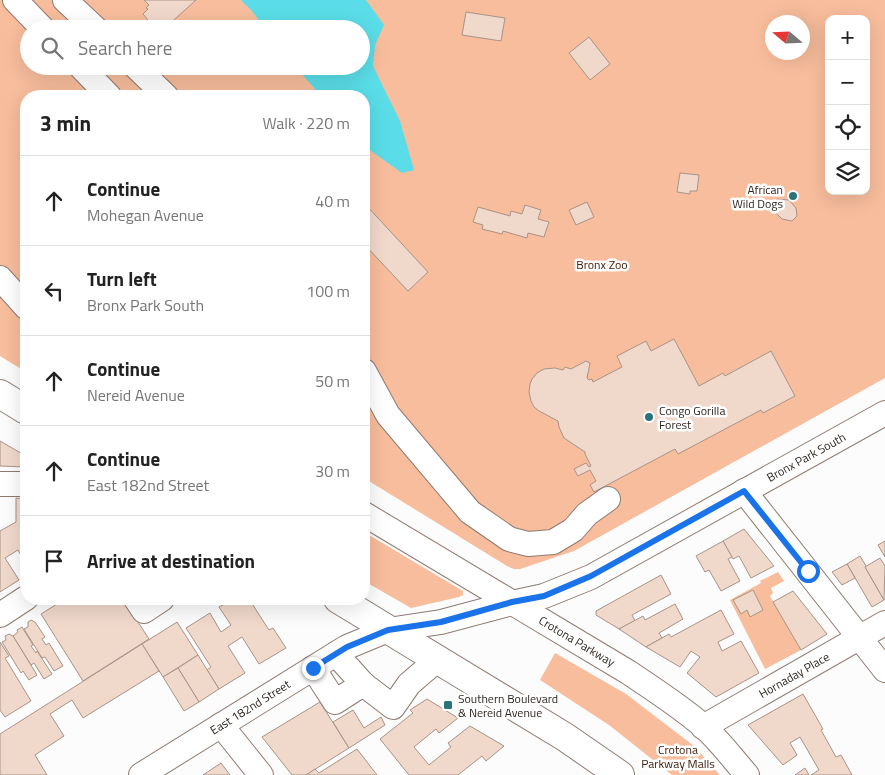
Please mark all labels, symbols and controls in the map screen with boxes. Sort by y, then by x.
north arrow [765,15,810,60]
map controls [825,15,870,195]
button: + [825,15,870,60]
search box [20,20,370,75]
text: Search here [78,33,172,62]
icon: search [38,34,66,62]
button: − [825,60,870,105]
button: locate [825,105,870,150]
text: 3 min [40,107,91,139]
text: Walk · 220 m [262,111,350,135]
button: layers [825,150,870,195]
text: Continue [87,174,160,203]
place label: African Wild Dogs [732,180,783,213]
icon: ahead [40,187,68,215]
text: 40 m [315,189,350,213]
marker: African Wild Dogs [787,190,799,202]
text: Mohegan Avenue [87,203,204,227]
park label: Bronx Zoo [576,255,628,274]
text: Turn left [87,264,157,293]
icon: left [40,277,68,305]
text: 100 m [306,279,350,303]
text: Bronx Park South [87,293,204,317]
text: Continue [87,354,160,383]
icon: ahead [40,367,68,395]
text: 50 m [315,369,350,393]
text: Nereid Avenue [87,383,185,407]
place label: Congo Gorilla Forest [659,401,725,434]
marker: Congo Gorilla Forest [643,411,655,423]
street label: Bronx Park South [763,427,849,487]
text: Continue [87,444,160,473]
icon: ahead [40,457,68,485]
text: 30 m [315,459,350,483]
text: East 182nd Street [87,473,209,497]
text: Arrive at destination [87,546,255,575]
icon: arrive [40,547,68,575]
route start [797,560,820,583]
street label: Crotona Parkway [535,611,619,671]
street label: Hornaday Place [755,647,833,703]
route end [302,657,325,680]
street label: East 182nd Street [206,674,295,739]
place label: Southern Boulevard & Nereid Avenue [458,689,558,722]
marker: Southern Boulevard & Nereid Avenue [442,699,454,711]
park label: Crotona Parkway Malls [641,740,715,773]

